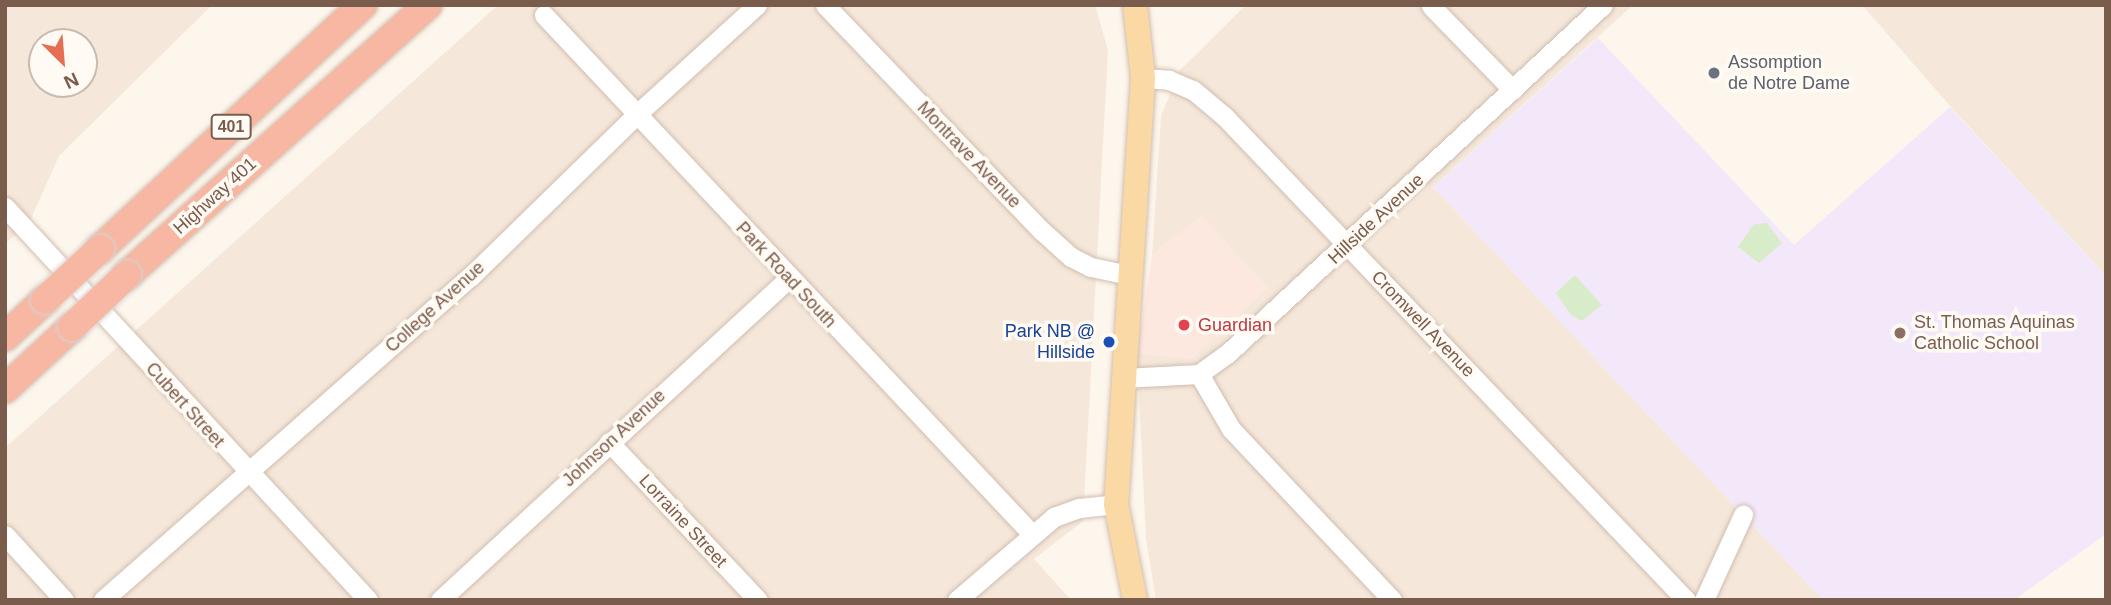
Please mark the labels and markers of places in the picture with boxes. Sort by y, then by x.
place label: Assomption de Notre Dame [1728,52,1850,94]
marker: Assomption de Notre Dame [1706,65,1722,81]
place label: St. Thomas Aquinas Catholic School [1914,312,2076,354]
place label: Guardian [1198,314,1272,336]
marker: Guardian [1176,317,1192,333]
place label: Park NB @ Hillside [1005,321,1095,364]
marker: St. Thomas Aquinas Catholic School [1892,325,1908,341]
marker: Park NB @ Hillside [1101,334,1117,350]

